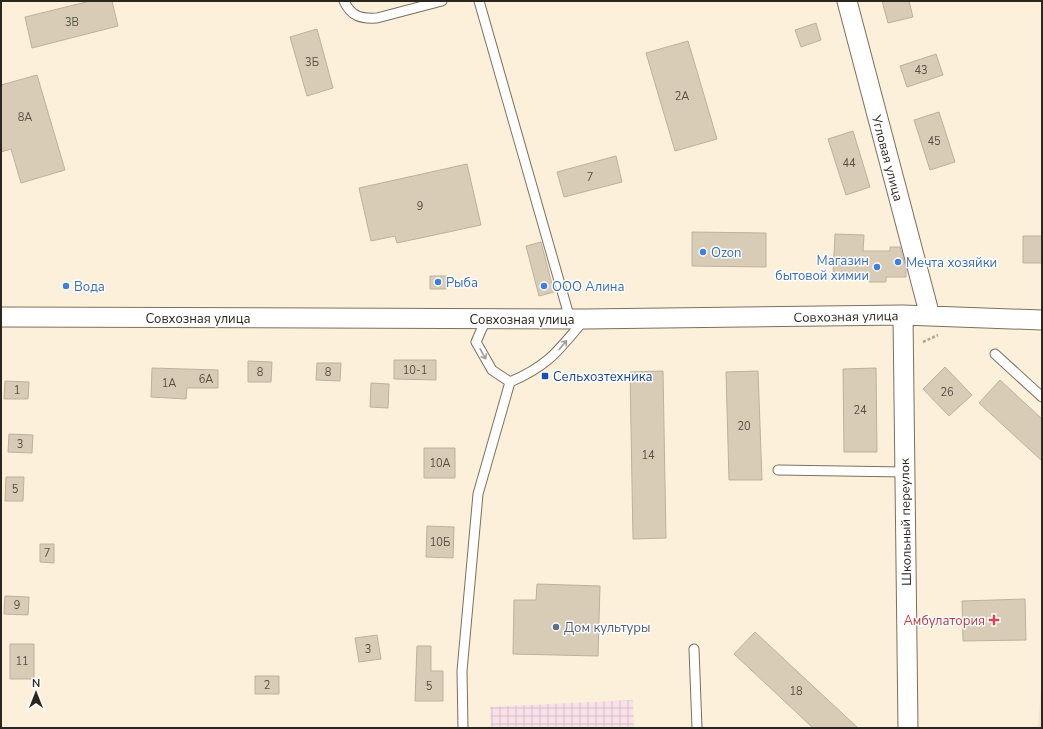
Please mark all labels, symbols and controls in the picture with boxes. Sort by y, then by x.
house number: 3В [65,15,79,30]
house number: 3Б [305,55,319,70]
house number: 43 [914,63,928,78]
house number: 2А [675,89,689,104]
house number: 8А [18,110,32,125]
street label: Угловая улица [867,112,907,203]
house number: 45 [927,134,941,149]
house number: 44 [842,156,856,171]
house number: 7 [587,170,593,185]
house number: 9 [417,199,423,214]
place label: Ozon [711,244,741,262]
marker: Ozon [698,247,708,257]
place label: Магазин бытовой химии [775,252,869,285]
place label: Мечта хозяйки [906,254,997,272]
marker: Мечта хозяйки [893,257,903,267]
marker: Магазин бытовой химии [872,262,882,272]
place label: Рыба [446,274,478,292]
marker: Рыба [433,277,443,287]
place label: Вода [74,278,105,296]
place label: ООО Алина [552,278,624,296]
marker: Вода [61,281,71,291]
marker: ООО Алина [539,281,549,291]
street label: Совхозная улица [793,307,899,327]
street label: Совхозная улица [146,310,250,328]
street label: Совхозная улица [470,311,574,329]
one-way arrow [559,339,568,350]
one-way arrow [480,348,488,360]
house number: 10-1 [403,363,427,378]
house number: 8 [257,365,264,380]
house number: 8 [325,365,332,380]
place label: Сельхозтехника [553,368,653,386]
marker: Сельхозтехника [540,371,550,381]
house number: 6А [199,372,213,387]
house number: 1А [162,376,176,391]
house number: 1 [14,383,20,398]
house number: 26 [940,385,954,400]
house number: 24 [853,403,867,418]
house number: 20 [737,419,751,434]
house number: 3 [17,437,23,452]
house number: 14 [641,448,655,463]
house number: 10А [429,456,451,471]
street label: Школьный переулок [896,458,916,586]
house number: 5 [12,482,19,497]
house number: 10Б [430,535,450,550]
house number: 7 [44,546,50,561]
house number: 9 [14,598,20,613]
place label: Амбулатория [903,612,985,630]
marker: Амбулатория [988,614,1000,626]
place label: Дом культуры [564,619,651,637]
marker: Дом культуры [551,622,561,632]
house number: 3 [365,642,371,657]
house number: 11 [15,654,29,669]
north arrow [16,673,56,713]
text: N [32,676,40,691]
house number: 2 [264,678,270,693]
house number: 5 [426,679,433,694]
house number: 18 [789,684,803,699]

